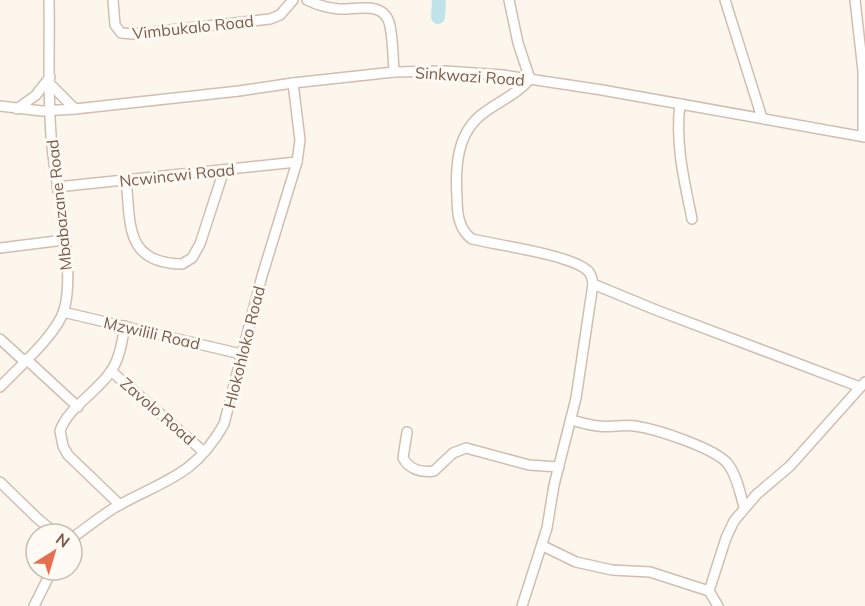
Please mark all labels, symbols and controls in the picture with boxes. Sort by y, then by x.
street label: Vimbukalo Road [131,11,255,43]
street label: Sinkwazi Road [414,62,526,90]
street label: Mbabazane Road [42,139,76,271]
street label: Ncwincwi Road [118,159,236,191]
street label: Hlokohloko Road [219,284,269,410]
street label: Mzwilili Road [102,312,202,354]
street label: Zavolo Road [116,373,200,449]
north arrow [24,522,84,582]
text: N [52,528,74,552]

